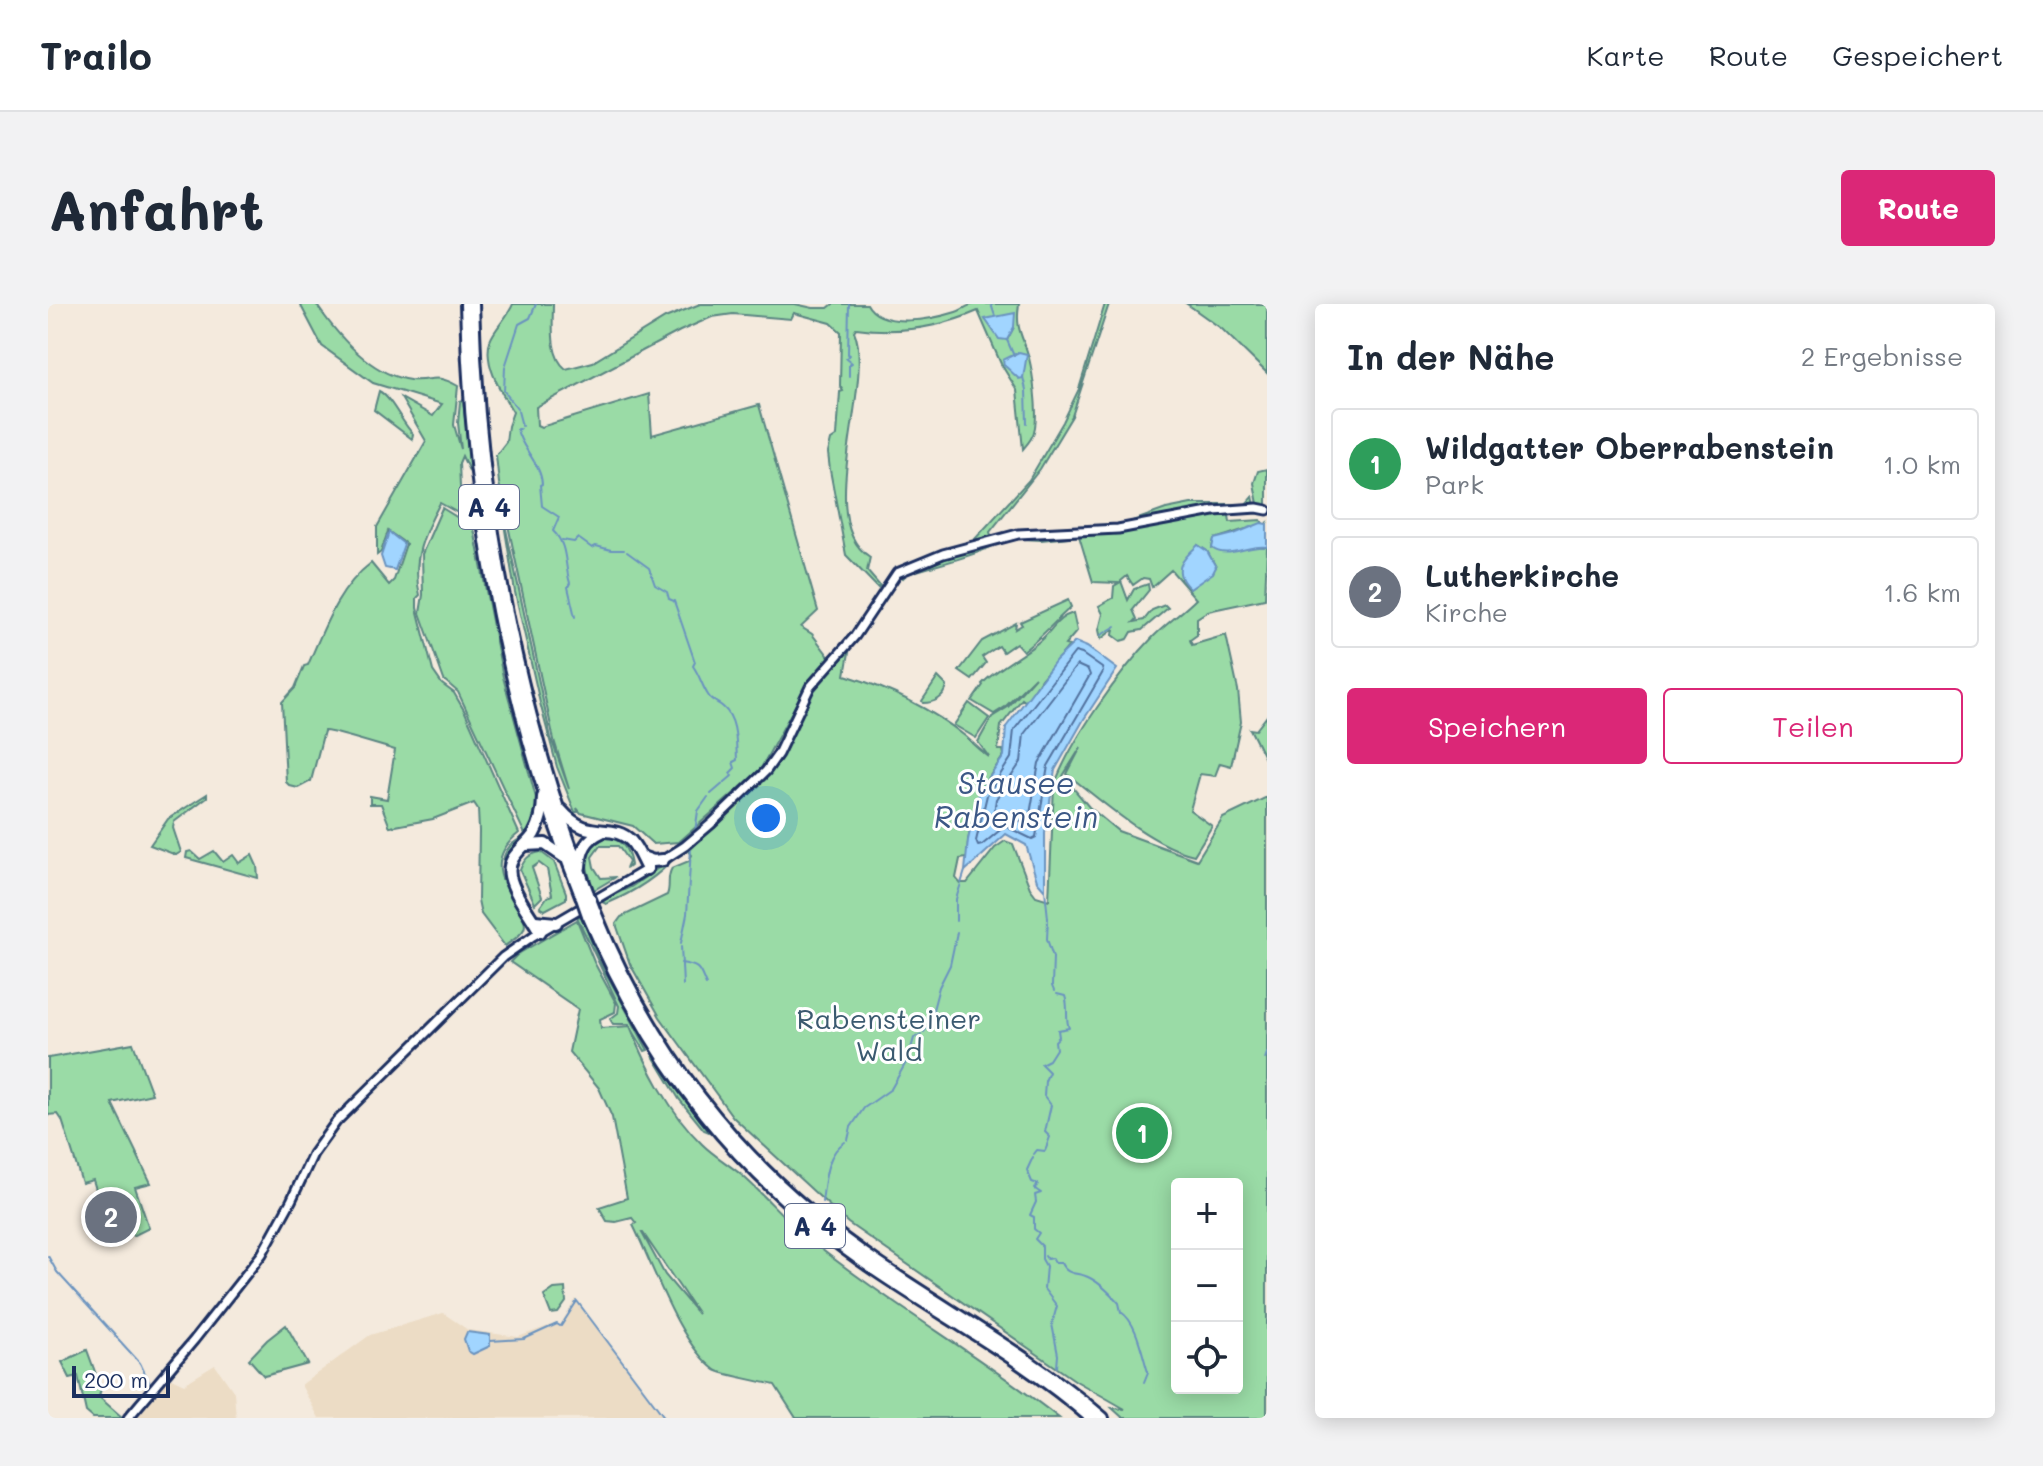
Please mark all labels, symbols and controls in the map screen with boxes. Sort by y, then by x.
text: Trailo [40,30,152,80]
text: Karte [1586,37,1665,73]
text: Route [1709,37,1788,73]
text: Gespeichert [1832,37,2003,73]
button: Route [1841,170,1995,246]
text: Anfahrt [48,172,264,245]
text: In der Nähe [1347,334,1555,379]
text: 2 Ergebnisse [1801,339,1963,373]
text: Wildgatter Oberrabenstein [1425,427,1834,467]
text: 1 [1369,447,1381,481]
text: 1.0 km [1883,447,1961,481]
text: Park [1425,467,1484,501]
road number: A 4 [459,485,519,529]
text: Lutherkirche [1425,555,1619,595]
text: 2 [1368,575,1382,609]
text: 1.6 km [1883,575,1961,609]
text: Kirche [1425,595,1508,629]
button: Speichern [1347,688,1647,764]
button: Teilen [1663,688,1963,764]
water label: Stausee Rabenstein [934,762,1098,836]
your location [746,798,786,838]
park label: Rabensteiner Wald [797,1000,981,1068]
pin: 1 [1116,1103,1168,1163]
map controls [1171,1178,1243,1394]
button: + [1171,1178,1243,1250]
pin: 2 [85,1187,137,1247]
road number: A 4 [785,1204,845,1248]
button: − [1171,1250,1243,1322]
button: locate [1171,1322,1243,1394]
scale bar [72,1362,170,1398]
text: 200 m [84,1365,148,1394]

